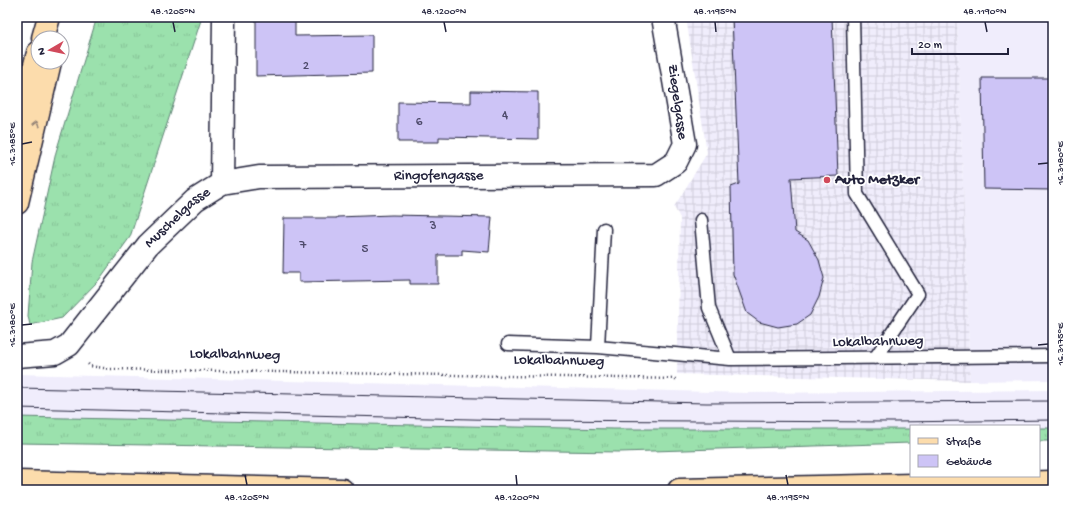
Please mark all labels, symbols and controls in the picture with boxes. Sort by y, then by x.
text: 48.1205°N [151,6,196,18]
text: 48.1200°N [422,6,467,18]
text: 48.1195°N [694,6,737,18]
text: 48.1190°N [963,6,1007,18]
north arrow [30,30,70,70]
scale bar [912,30,1008,56]
text: 20 m [918,39,943,53]
text: N [36,47,49,56]
house number: 2 [303,59,310,74]
street label: Ziegelgasse [663,63,691,141]
house number: 4 [502,108,508,123]
house number: 6 [416,115,423,130]
one-way arrow [31,121,39,128]
text: 16.3185°E [7,122,19,166]
text: 16.3180°E [1055,141,1067,186]
street label: Ringofengasse [394,167,484,185]
place label: Auto Metzker [834,171,921,189]
marker: Auto Metzker [822,175,832,185]
street label: Muschelgasse [141,183,214,252]
house number: 3 [429,219,437,234]
house number: 7 [299,238,308,253]
house number: 5 [362,242,369,257]
text: 16.3180°E [7,303,19,348]
text: 16.3175°E [1055,322,1067,366]
street label: Lokalbahnweg [832,332,924,352]
street label: Lokalbahnweg [189,345,281,365]
street label: Lokalbahnweg [513,351,605,371]
legend [910,425,1040,477]
text: Straße [946,436,982,450]
text: Gebäude [946,456,992,470]
text: 48.1205°N [225,492,270,504]
text: 48.1200°N [495,492,540,504]
text: 48.1195°N [767,492,810,504]

